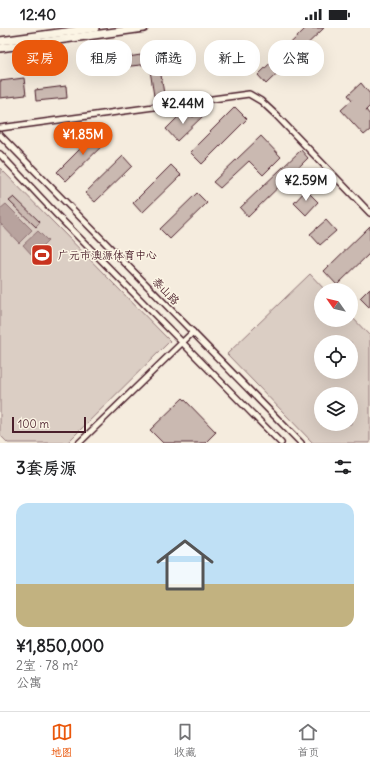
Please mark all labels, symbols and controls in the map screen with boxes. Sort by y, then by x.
text: 12:40 [20,5,56,24]
chip: 买房 [12,40,68,76]
chip: 租房 [76,40,132,76]
chip: 筛选 [140,40,196,76]
chip: 新上 [204,40,260,76]
chip: 公寓 [268,40,324,76]
pin: ¥2.44M [150,91,216,125]
text: ¥2.44M [162,95,204,112]
pin: ¥1.85M [50,122,116,156]
text: ¥1.85M [63,126,103,143]
pin: ¥2.59M [273,168,339,202]
text: ¥2.59M [285,172,327,189]
sports icon: 广元市澳源体育中心 [29,242,55,268]
place label: 广元市澳源体育中心 [58,248,157,262]
street label: 泰山路 [150,274,182,308]
north arrow [314,283,358,327]
map controls [314,283,358,431]
button: locate [314,335,358,379]
button: layers [314,387,358,431]
scale bar [12,415,86,434]
text: 100 m [18,417,49,431]
icon: filters [332,456,354,478]
text: 3套房源 [16,457,77,479]
icon: home [149,529,221,601]
text: ¥1,850,000 [16,635,104,657]
text: 2室 · 78 m² [16,657,78,674]
text: 公寓 [16,674,42,691]
tab: 地图 [51,721,73,759]
tab: 收藏 [174,721,196,759]
tab: 首页 [297,721,319,759]

